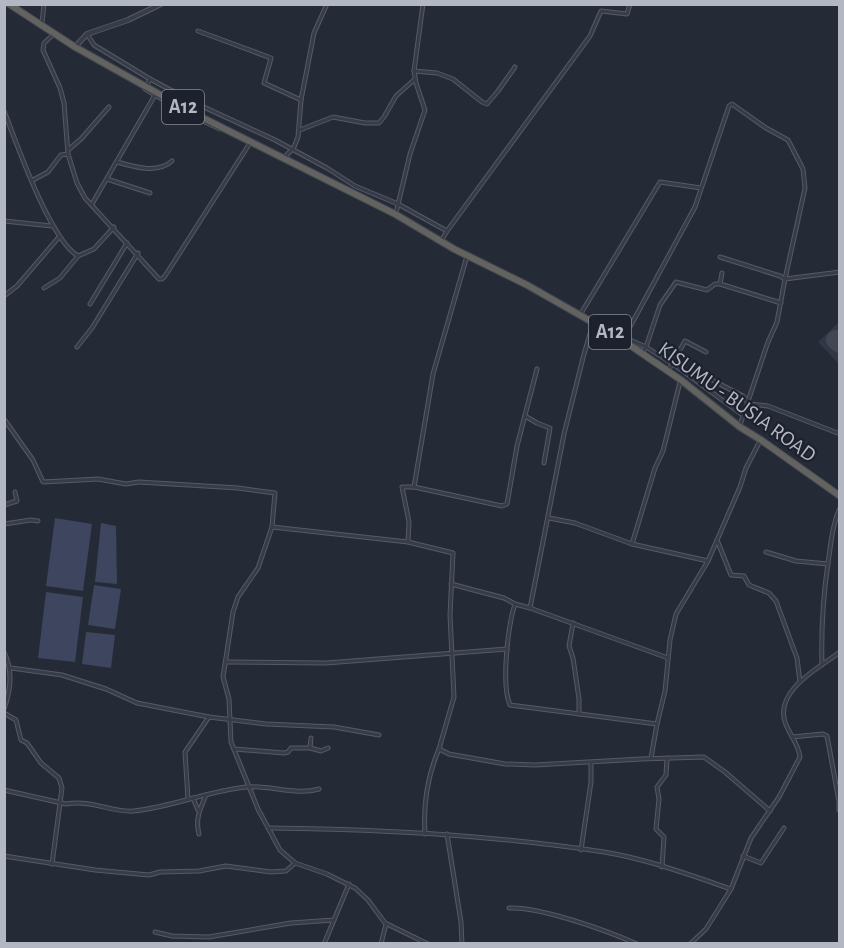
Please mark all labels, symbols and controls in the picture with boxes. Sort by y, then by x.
road number: A12 [162,90,204,124]
road number: A12 [589,315,631,349]
street label: KISUMU - BUSIA ROAD [654,338,820,466]

